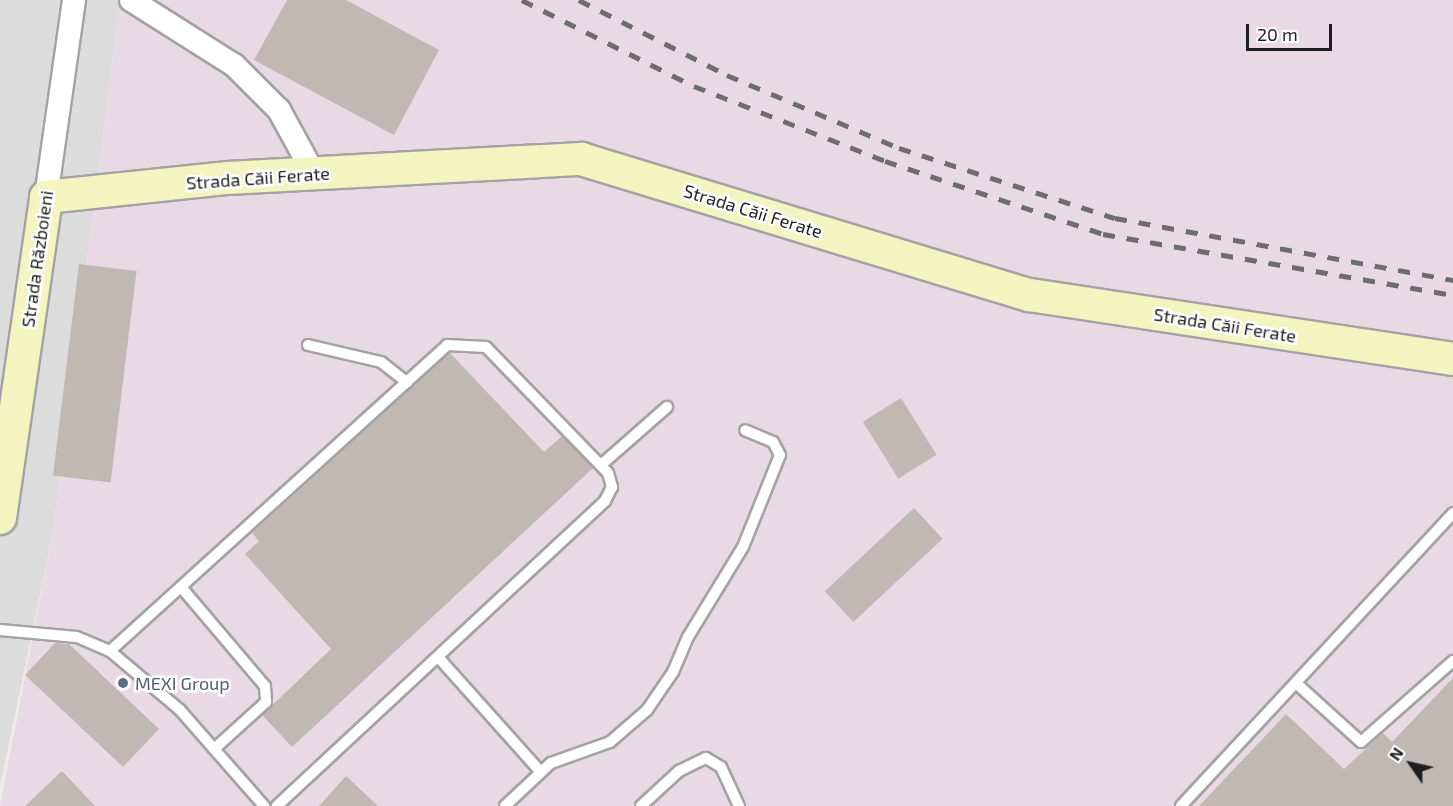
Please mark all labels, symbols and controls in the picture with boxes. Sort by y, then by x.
scale bar [1249,12,1334,50]
text: 20 m [1257,23,1298,45]
street label: Strada Căii Ferate [185,162,331,194]
street label: Strada Căii Ferate [681,180,825,242]
street label: Strada Războieni [17,189,57,329]
street label: Strada Căii Ferate [1152,303,1298,347]
place label: MEXI Group [135,672,230,694]
marker: MEXI Group [116,676,130,690]
north arrow [1381,734,1441,794]
text: N [1385,744,1407,764]

